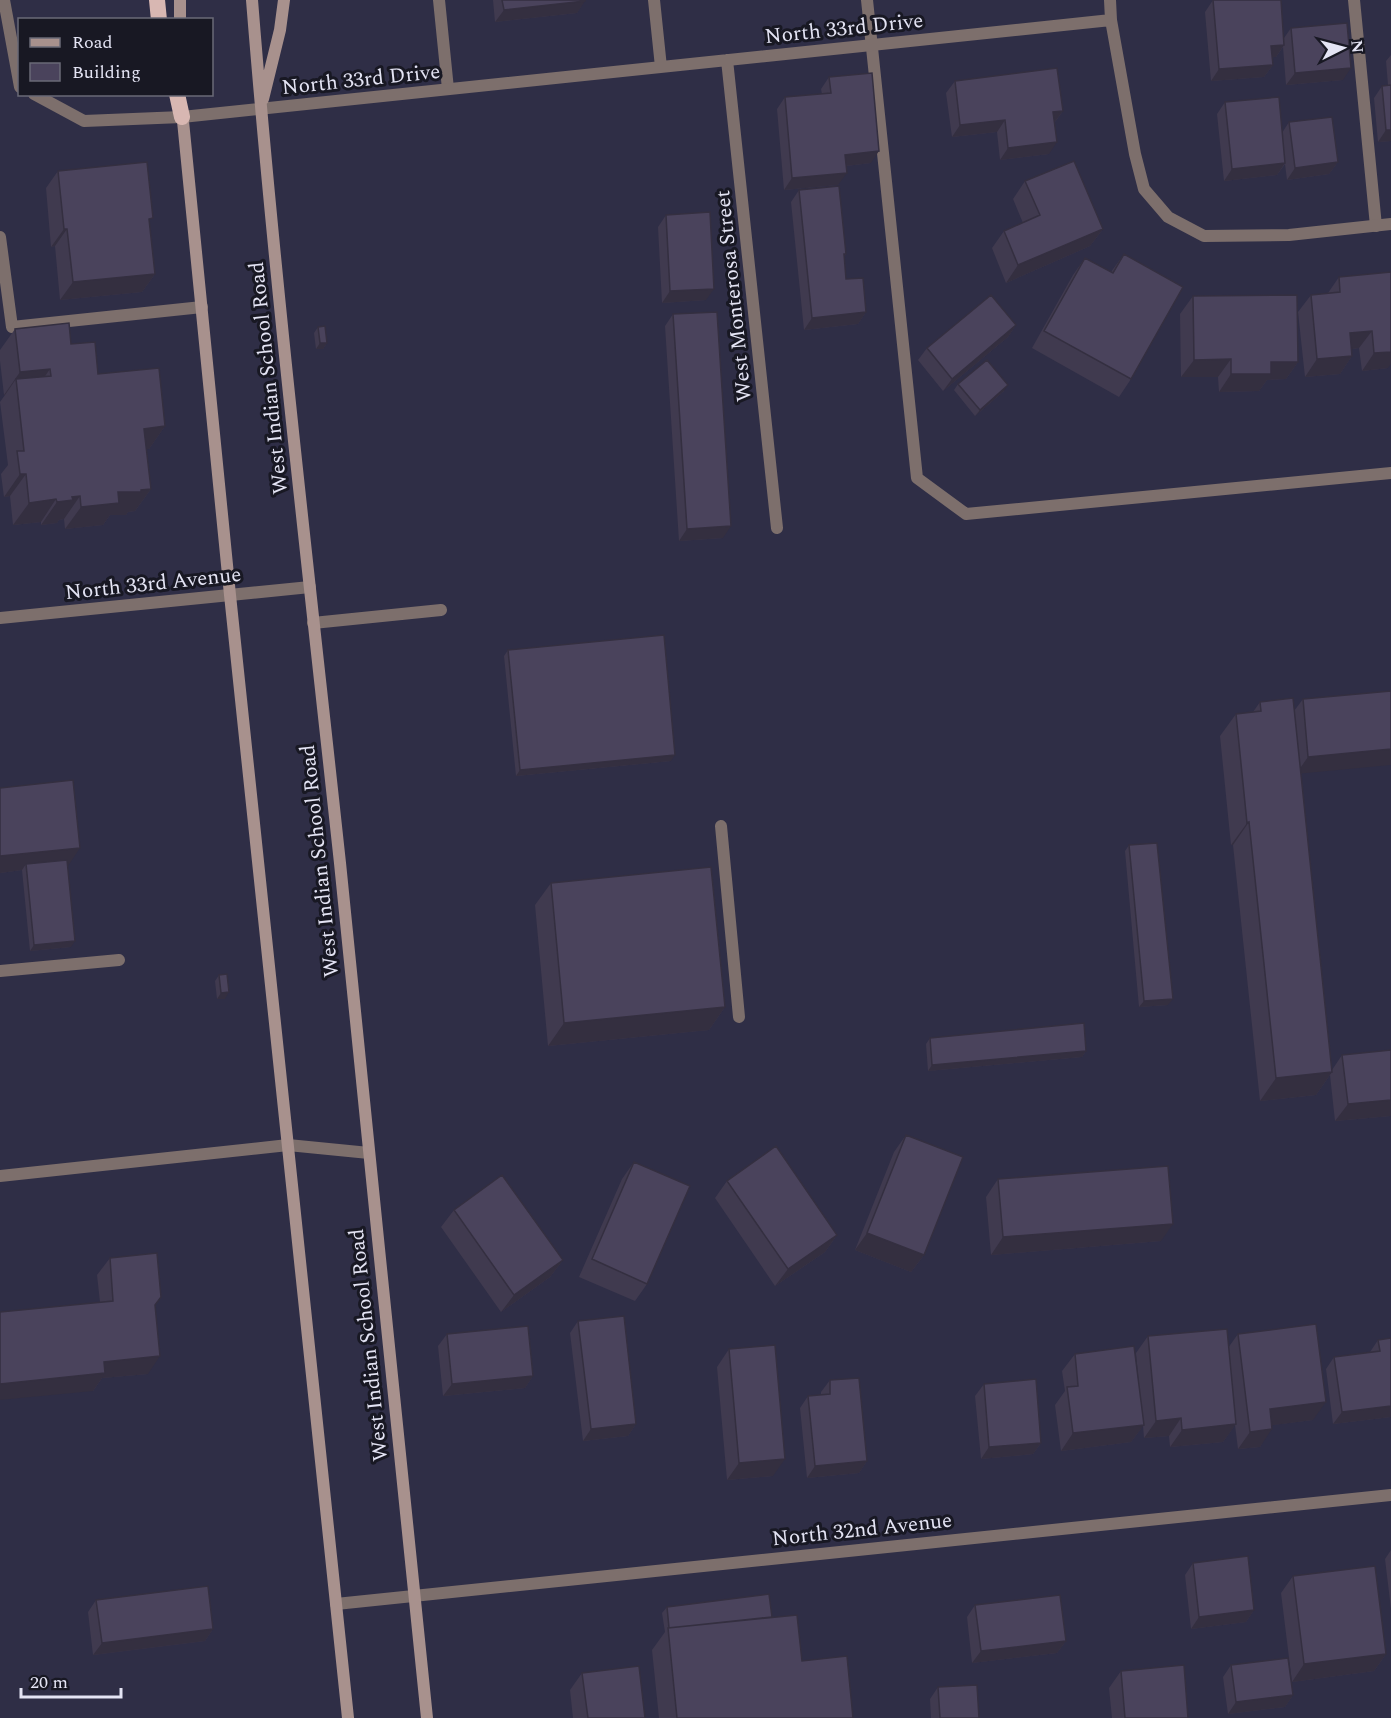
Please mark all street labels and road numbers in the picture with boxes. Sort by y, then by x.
street label: North 33rd Drive [763,5,925,53]
street label: North 33rd Drive [280,56,442,104]
street label: West Monterosa Street [707,189,761,403]
street label: West Indian School Road [241,260,297,496]
street label: North 33rd Avenue [63,559,243,609]
street label: West Indian School Road [292,743,348,979]
street label: West Indian School Road [341,1227,397,1463]
street label: North 32nd Avenue [770,1505,954,1555]

